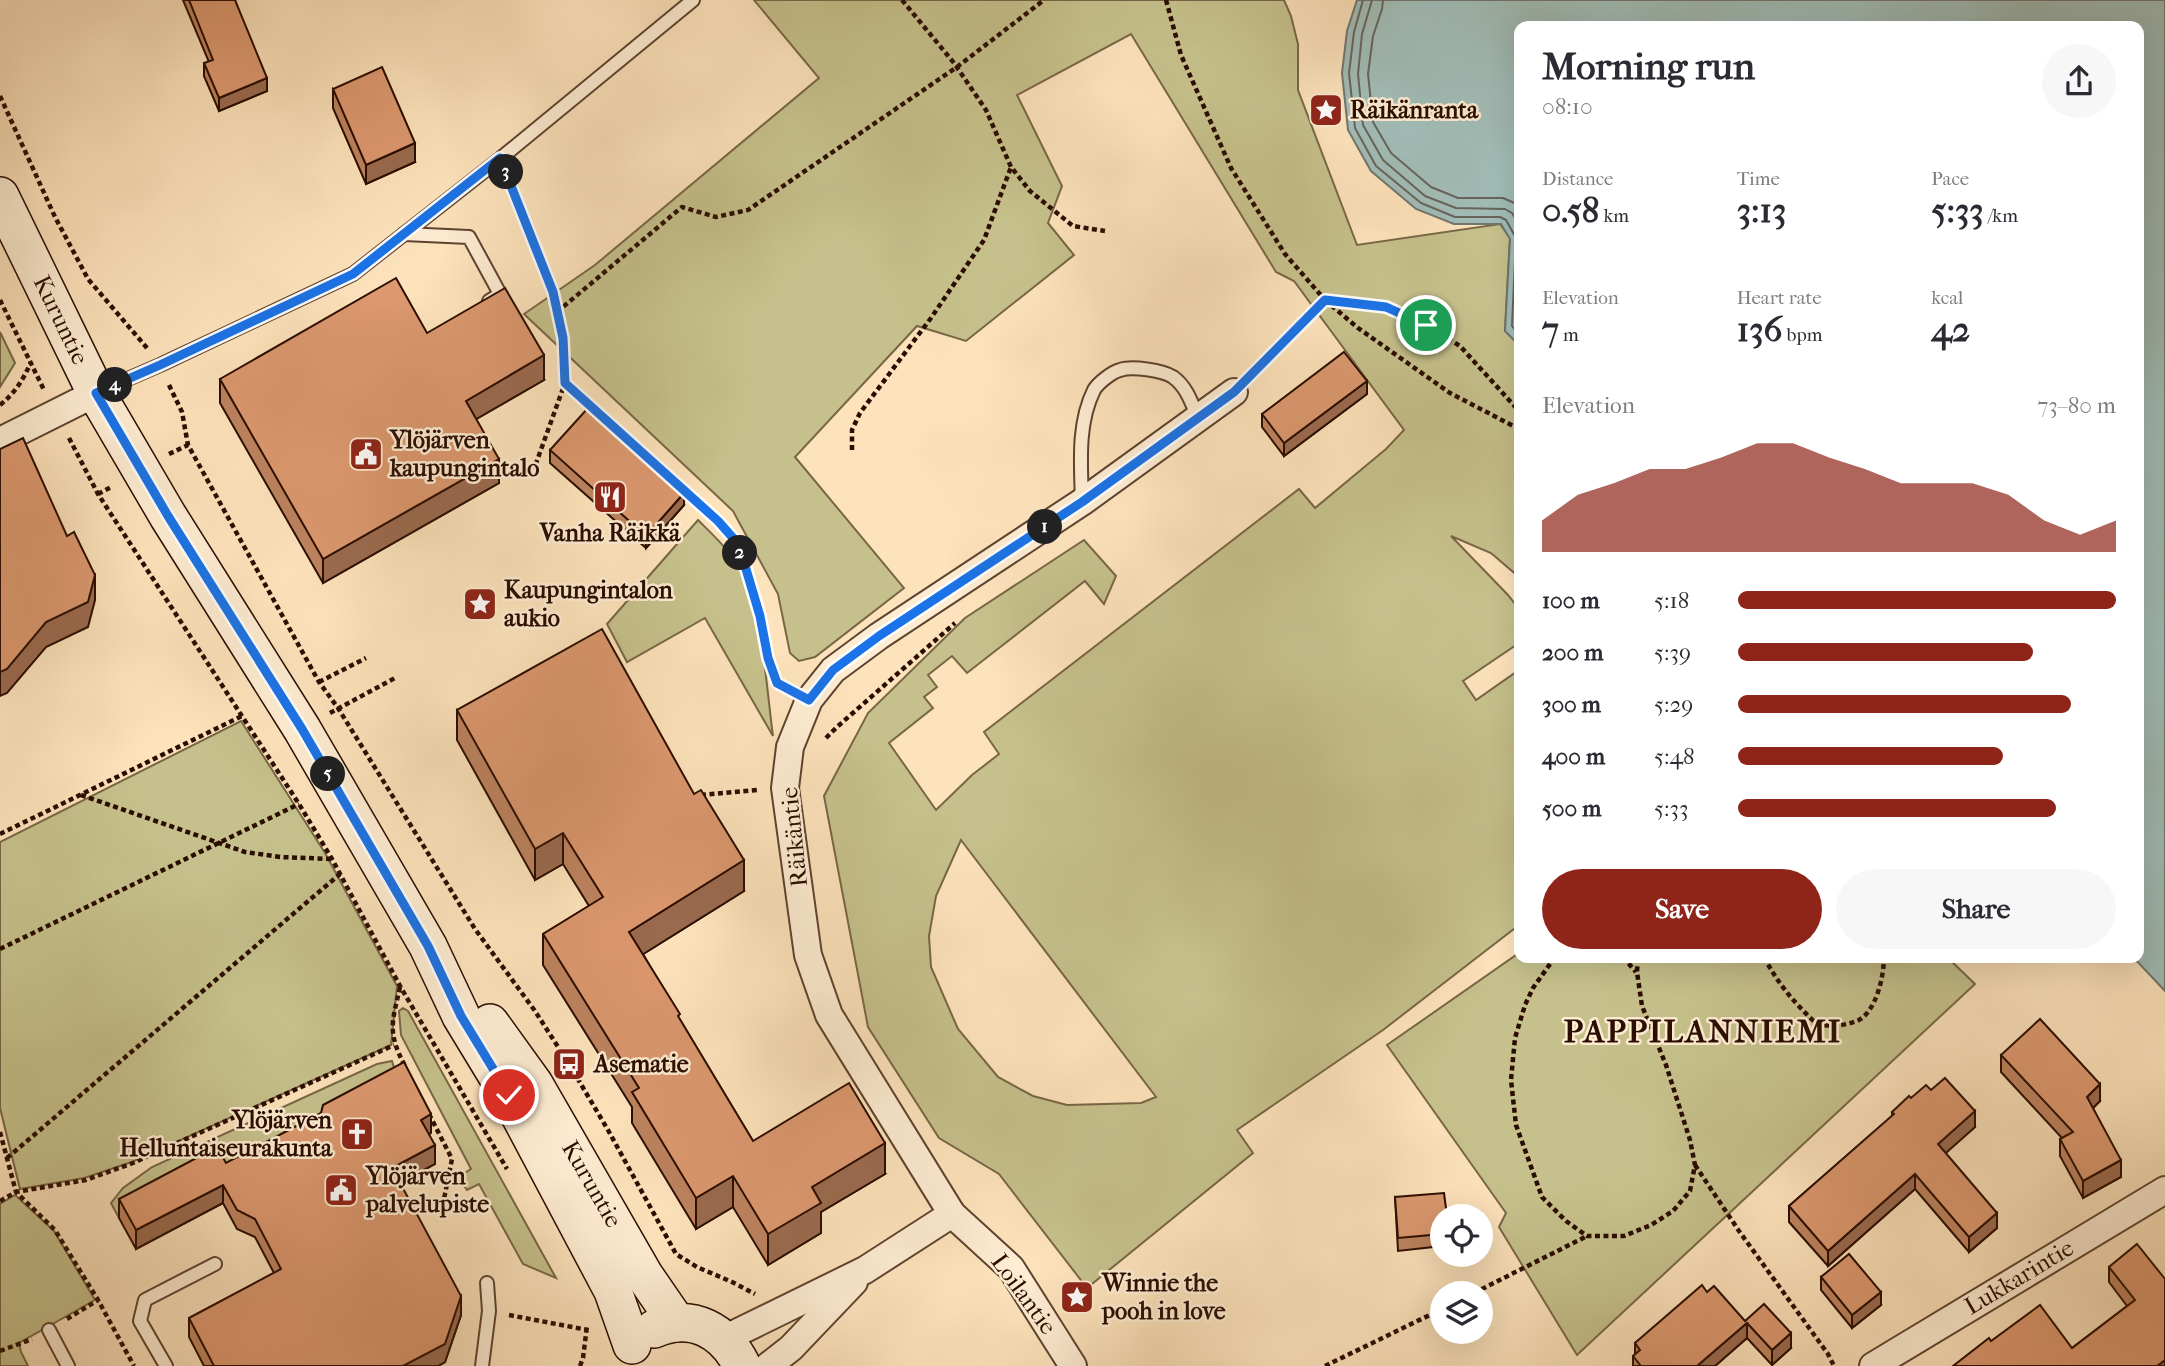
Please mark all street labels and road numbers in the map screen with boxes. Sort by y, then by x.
street label: Kuruntie [27,271,95,369]
street label: Räikäntie [775,785,813,888]
street label: Kuruntie [556,1136,628,1232]
street label: Lukkarintie [1959,1233,2079,1320]
street label: Loilantie [985,1248,1063,1340]

